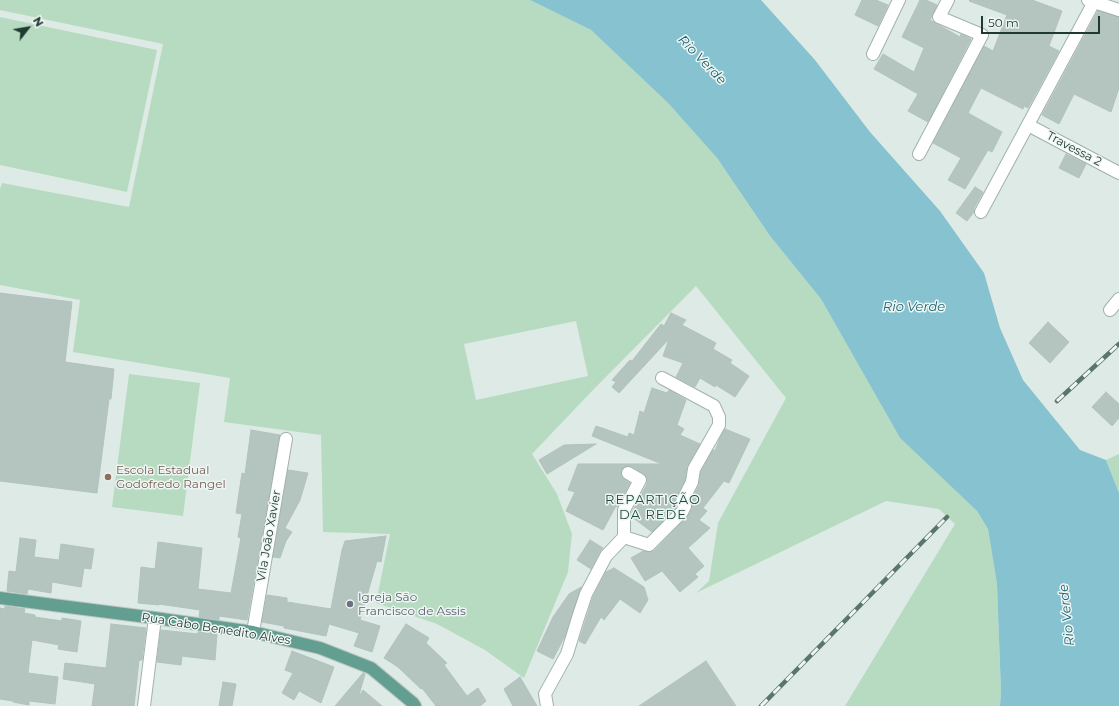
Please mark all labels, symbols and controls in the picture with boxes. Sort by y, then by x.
north arrow [8,8,48,48]
scale bar [983,8,1102,34]
text: N [30,14,47,29]
text: 50 m [988,15,1019,30]
water label: Rio Verde [675,32,729,88]
street label: Travessa 2 [1044,128,1104,170]
water label: Rio Verde [883,299,945,315]
place label: Escola Estadual Godofredo Rangel [116,463,226,491]
marker: Escola Estadual Godofredo Rangel [103,472,113,482]
street label: Vila João Xavier [254,489,284,583]
district label: REPARTIÇÃO DA REDE [605,492,701,523]
water label: Rio Verde [1056,583,1078,647]
place label: Igreja São Francisco de Assis [358,590,466,618]
marker: Igreja São Francisco de Assis [345,599,355,609]
street label: Rua Cabo Benedito Alves [140,610,292,648]

